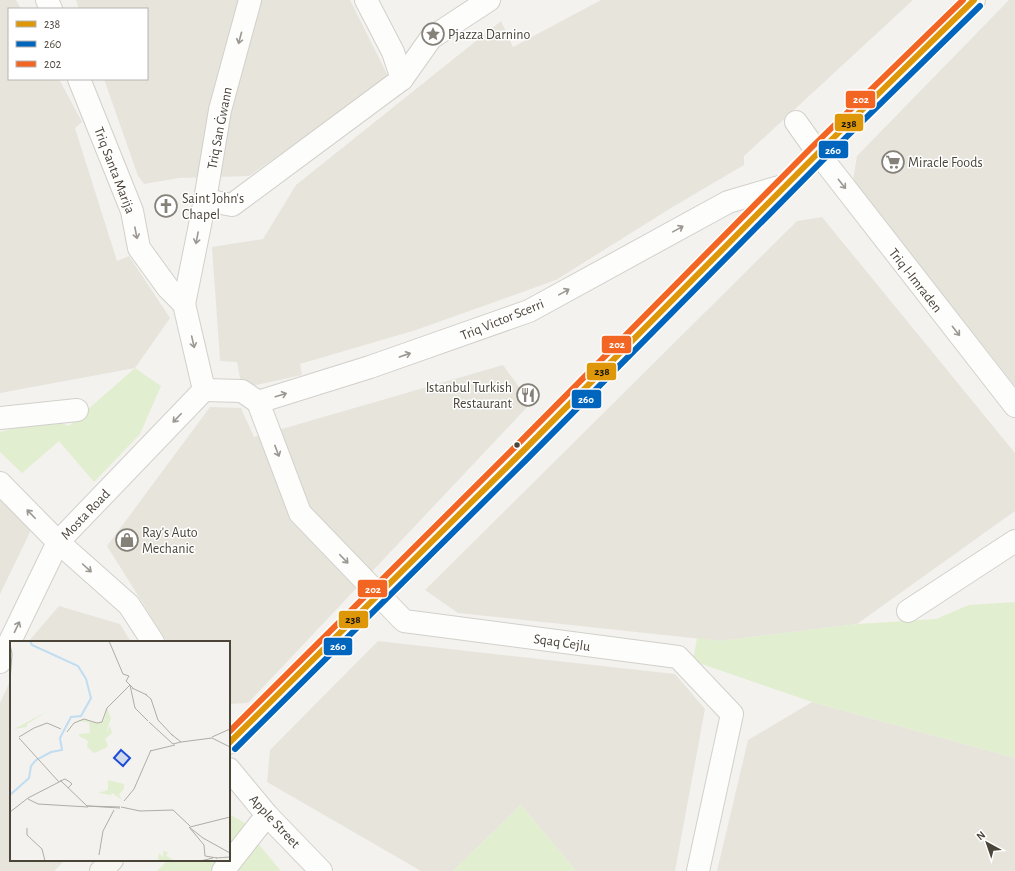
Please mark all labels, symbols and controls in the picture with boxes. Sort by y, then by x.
legend [8,8,148,80]
text: 238 [44,18,60,30]
place icon: Pjazza Darnino [420,21,446,47]
place label: Pjazza Darnino [448,28,531,42]
one-way arrow [236,31,243,44]
text: 260 [44,38,61,50]
text: 202 [44,58,62,70]
street label: Triq San Ġwann [202,85,235,171]
line badge: 202 [845,90,876,109]
text: 202 [853,94,869,105]
line badge: 238 [834,113,864,132]
text: 238 [841,118,857,129]
street label: Triq Santa Marija [91,125,137,216]
line badge: 260 [818,140,849,159]
text: 260 [825,145,841,156]
supermarket icon: Miracle Foods [880,149,906,175]
place label: Miracle Foods [908,156,983,170]
one-way arrow [837,179,846,190]
place label: Saint John's Chapel [182,192,244,222]
church icon: Saint John's Chapel [153,193,179,219]
one-way arrow [672,225,684,233]
one-way arrow [133,226,141,239]
one-way arrow [193,231,201,244]
street label: Triq l-Imraden [886,246,944,315]
one-way arrow [558,288,570,295]
street label: Triq Victor Scerri [459,297,546,343]
one-way arrow [952,325,960,336]
line badge: 202 [601,335,632,354]
one-way arrow [189,336,197,349]
text: 202 [609,339,625,350]
one-way arrow [398,351,411,358]
line badge: 238 [586,362,617,381]
text: 238 [594,366,610,377]
place label: Istanbul Turkish Restaurant [426,381,513,411]
restaurant icon: Istanbul Turkish Restaurant [515,382,541,408]
line badge: 260 [571,389,602,409]
one-way arrow [274,391,287,398]
text: 260 [578,394,594,405]
one-way arrow [172,413,182,423]
unlabelled marker [512,440,522,450]
one-way arrow [273,445,281,457]
street label: Mosta Road [58,487,113,543]
one-way arrow [26,509,36,519]
place label: Ray's Auto Mechanic [142,526,198,556]
shop icon: Ray's Auto Mechanic [114,527,140,553]
one-way arrow [340,554,349,564]
one-way arrow [82,563,92,572]
line badge: 202 [357,579,388,598]
text: 202 [365,584,381,595]
line badge: 238 [338,610,369,629]
text: 238 [345,614,361,625]
one-way arrow [14,622,21,634]
street label: Sqaq Ċejlu [533,629,592,654]
line badge: 260 [323,637,353,656]
inset map [10,641,230,861]
text: 260 [330,641,346,652]
street label: Apple Street [246,792,303,851]
north arrow [967,823,1007,863]
text: N [974,829,987,842]

